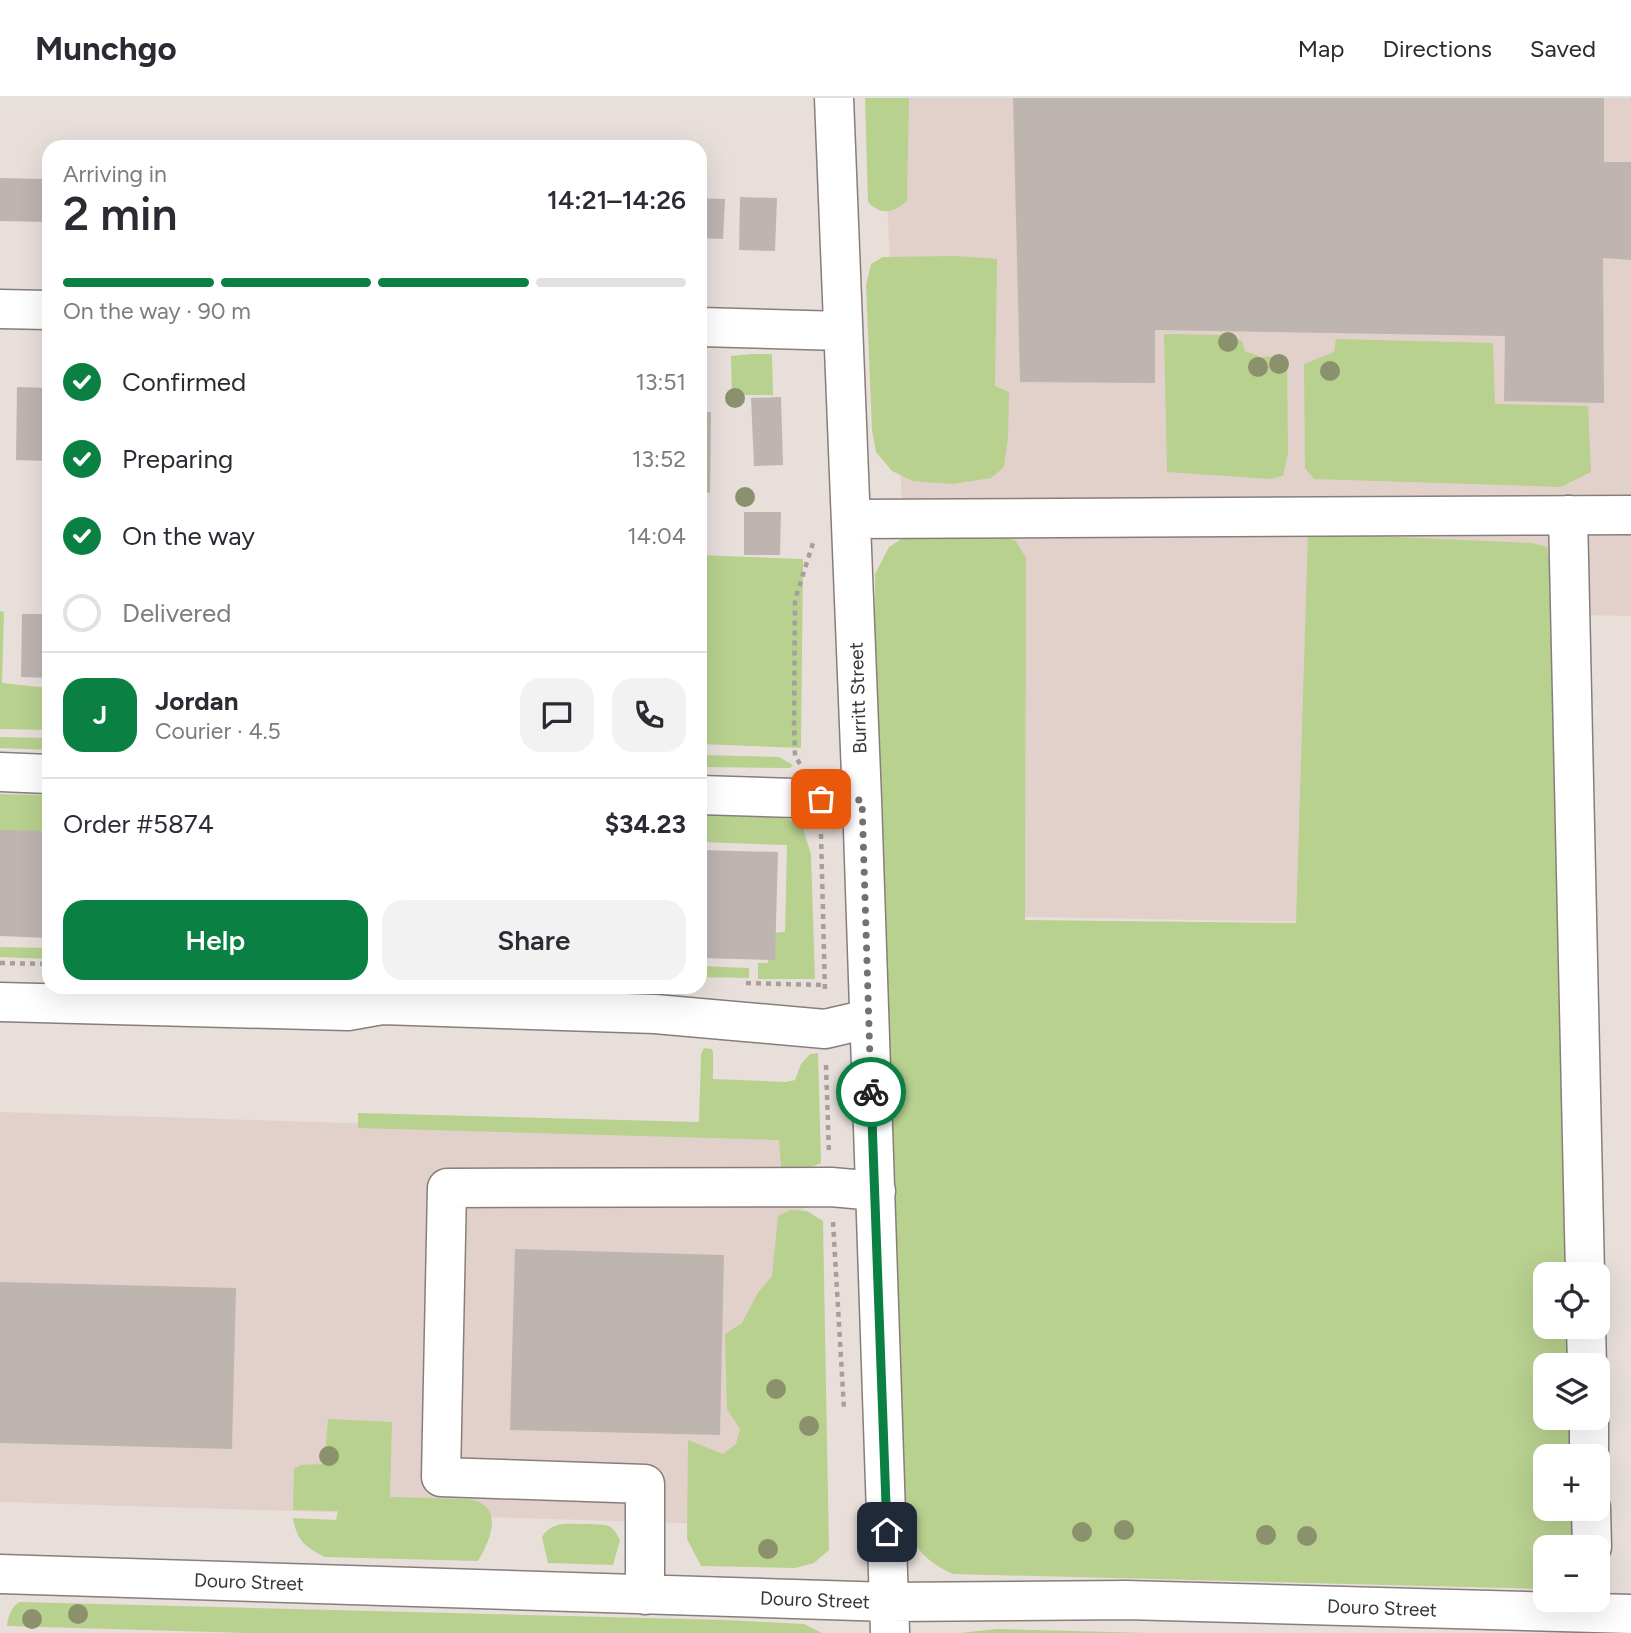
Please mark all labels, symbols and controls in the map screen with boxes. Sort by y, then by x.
text: Munchgo [35,29,177,68]
text: Map [1298,34,1344,63]
text: Directions [1382,34,1492,63]
text: Saved [1530,34,1596,63]
text: Arriving in [63,160,167,188]
text: 14:21–14:26 [547,184,686,216]
text: 2 min [63,186,178,242]
text: On the way · 90 m [63,297,251,325]
icon: check [63,363,101,401]
text: Confirmed [122,366,246,398]
text: 13:51 [635,368,686,396]
icon: check [63,440,101,478]
text: Preparing [122,443,233,475]
text: 13:52 [632,445,686,473]
icon: check [63,517,101,555]
text: On the way [122,520,255,552]
text: 14:04 [627,522,686,550]
text: Delivered [122,597,231,629]
street label: Burritt Street [845,642,871,754]
button: chat [520,678,594,752]
button: phone [612,678,686,752]
text: Jordan [155,685,238,717]
text: J [93,699,107,731]
text: Courier · 4.5 [155,717,281,745]
pin [791,769,851,829]
icon: bag [802,780,840,818]
text: Order #5874 [63,808,214,840]
text: $34.23 [605,808,686,840]
button: Help [63,900,368,980]
button: Share [382,900,686,980]
courier [836,1057,906,1127]
icon: bike [852,1073,890,1111]
map controls [1533,1262,1610,1612]
button: locate [1533,1262,1610,1339]
button: layers [1533,1353,1610,1430]
button: + [1533,1444,1610,1521]
pin [857,1502,917,1562]
icon: home [868,1513,906,1551]
button: − [1533,1535,1610,1612]
street label: Douro Street [194,1569,304,1595]
street label: Douro Street [760,1587,870,1613]
street label: Douro Street [1327,1595,1437,1621]

